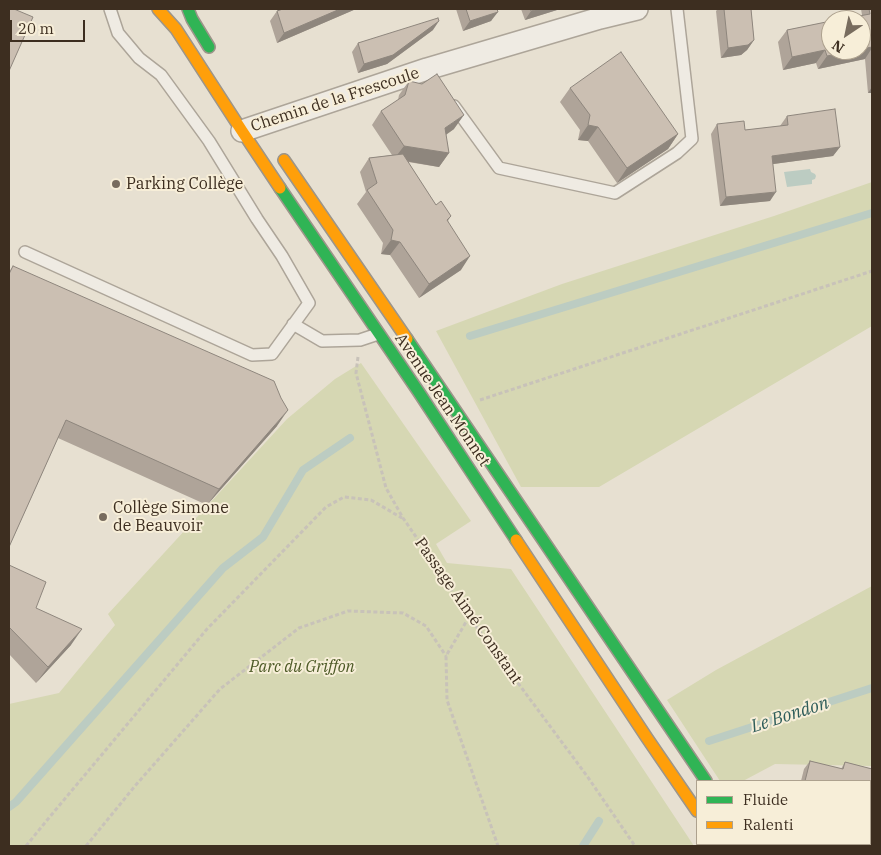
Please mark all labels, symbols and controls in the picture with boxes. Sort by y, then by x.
scale bar [12,10,88,42]
north arrow [821,10,871,60]
text: 20 m [18,19,54,38]
text: N [829,36,848,57]
street label: Chemin de la Frescoule [248,64,422,136]
place label: Parking Collège [126,174,243,194]
marker: Parking Collège [110,178,122,190]
street label: Avenue Jean Monnet [390,330,494,470]
place label: Collège Simone de Beauvoir [113,498,229,536]
marker: Collège Simone de Beauvoir [97,511,109,523]
street label: Passage Aimé Constant [410,534,526,688]
park label: Parc du Griffon [249,657,355,677]
water label: Le Bondon [748,692,832,738]
legend [696,780,871,845]
text: Fluide [743,790,788,809]
text: Ralenti [743,815,793,834]

